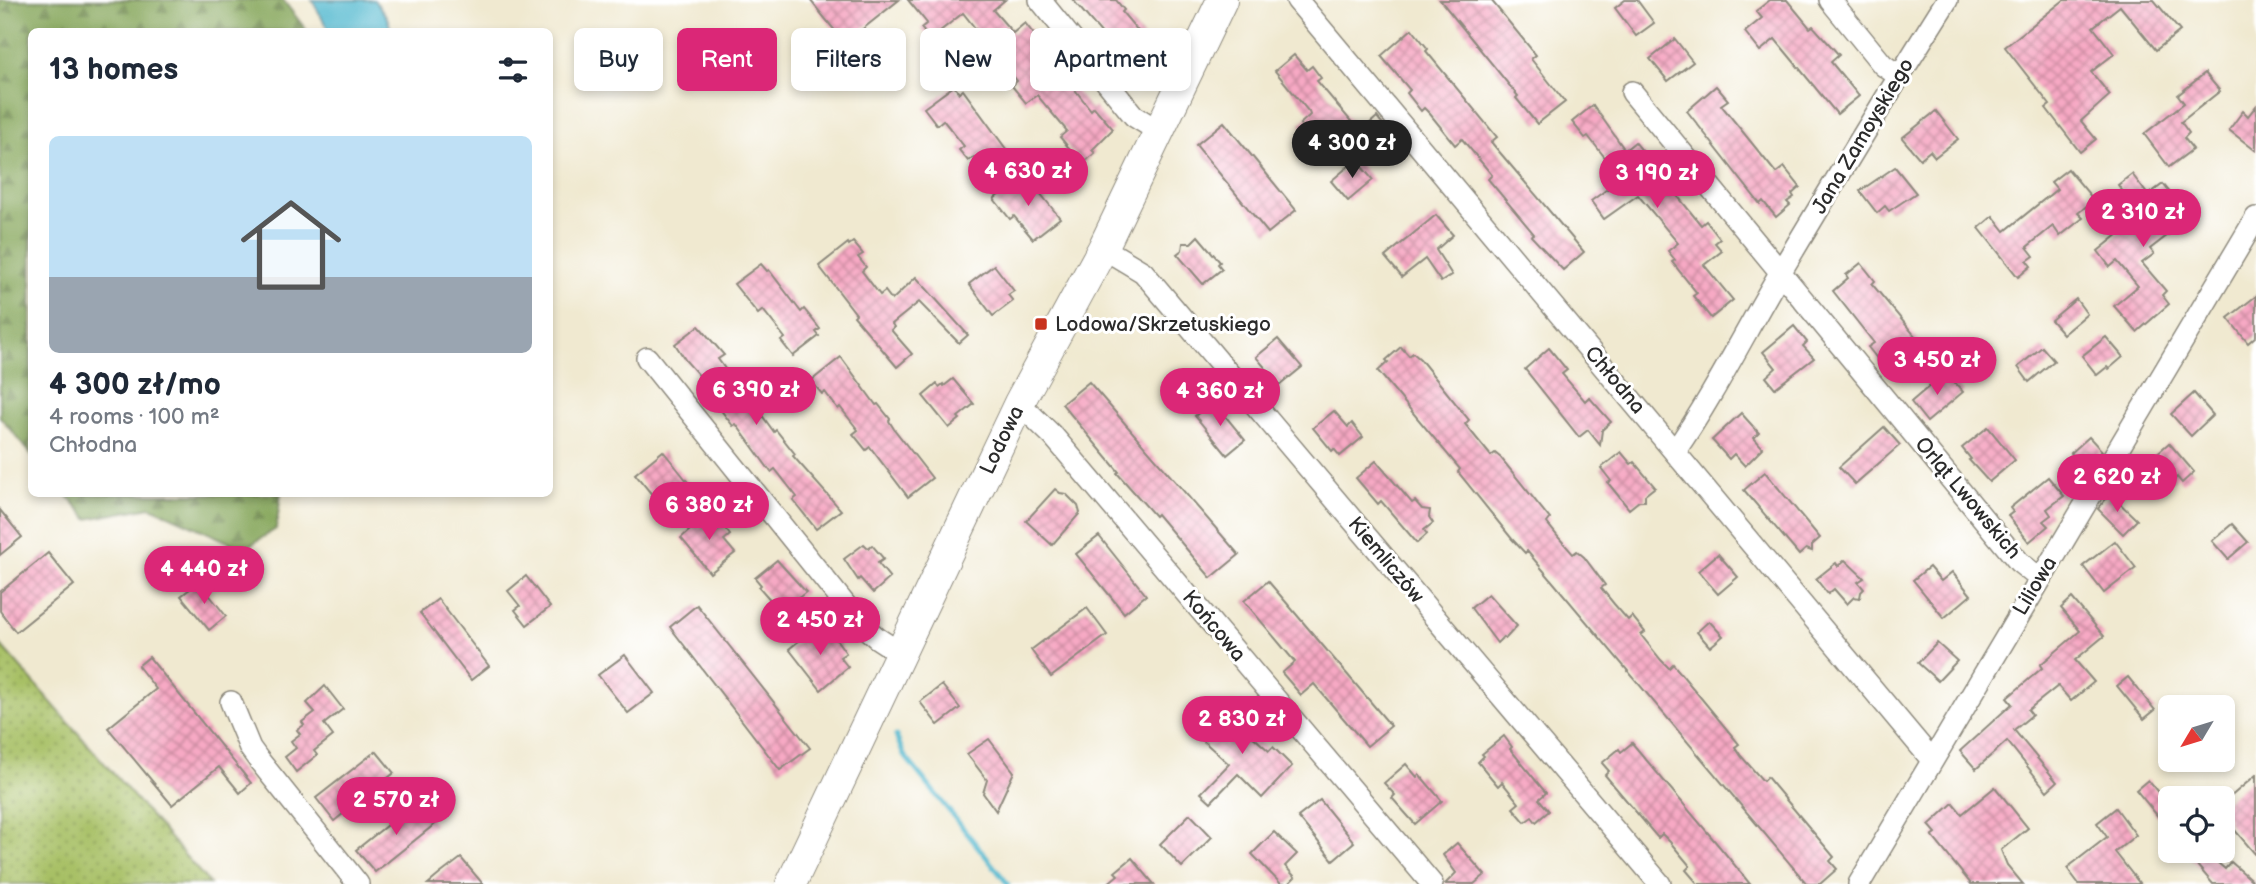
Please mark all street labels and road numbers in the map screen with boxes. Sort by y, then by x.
street label: Jana Zamoyskiego [1807,54,1919,218]
street label: Chłodna [1579,341,1651,419]
street label: Lodowa [975,402,1029,478]
street label: Orląt Lwowskich [1910,432,2026,564]
street label: Kiemliczów [1343,512,1429,608]
street label: Liliowa [2008,552,2062,620]
street label: Końcowa [1177,585,1251,667]

